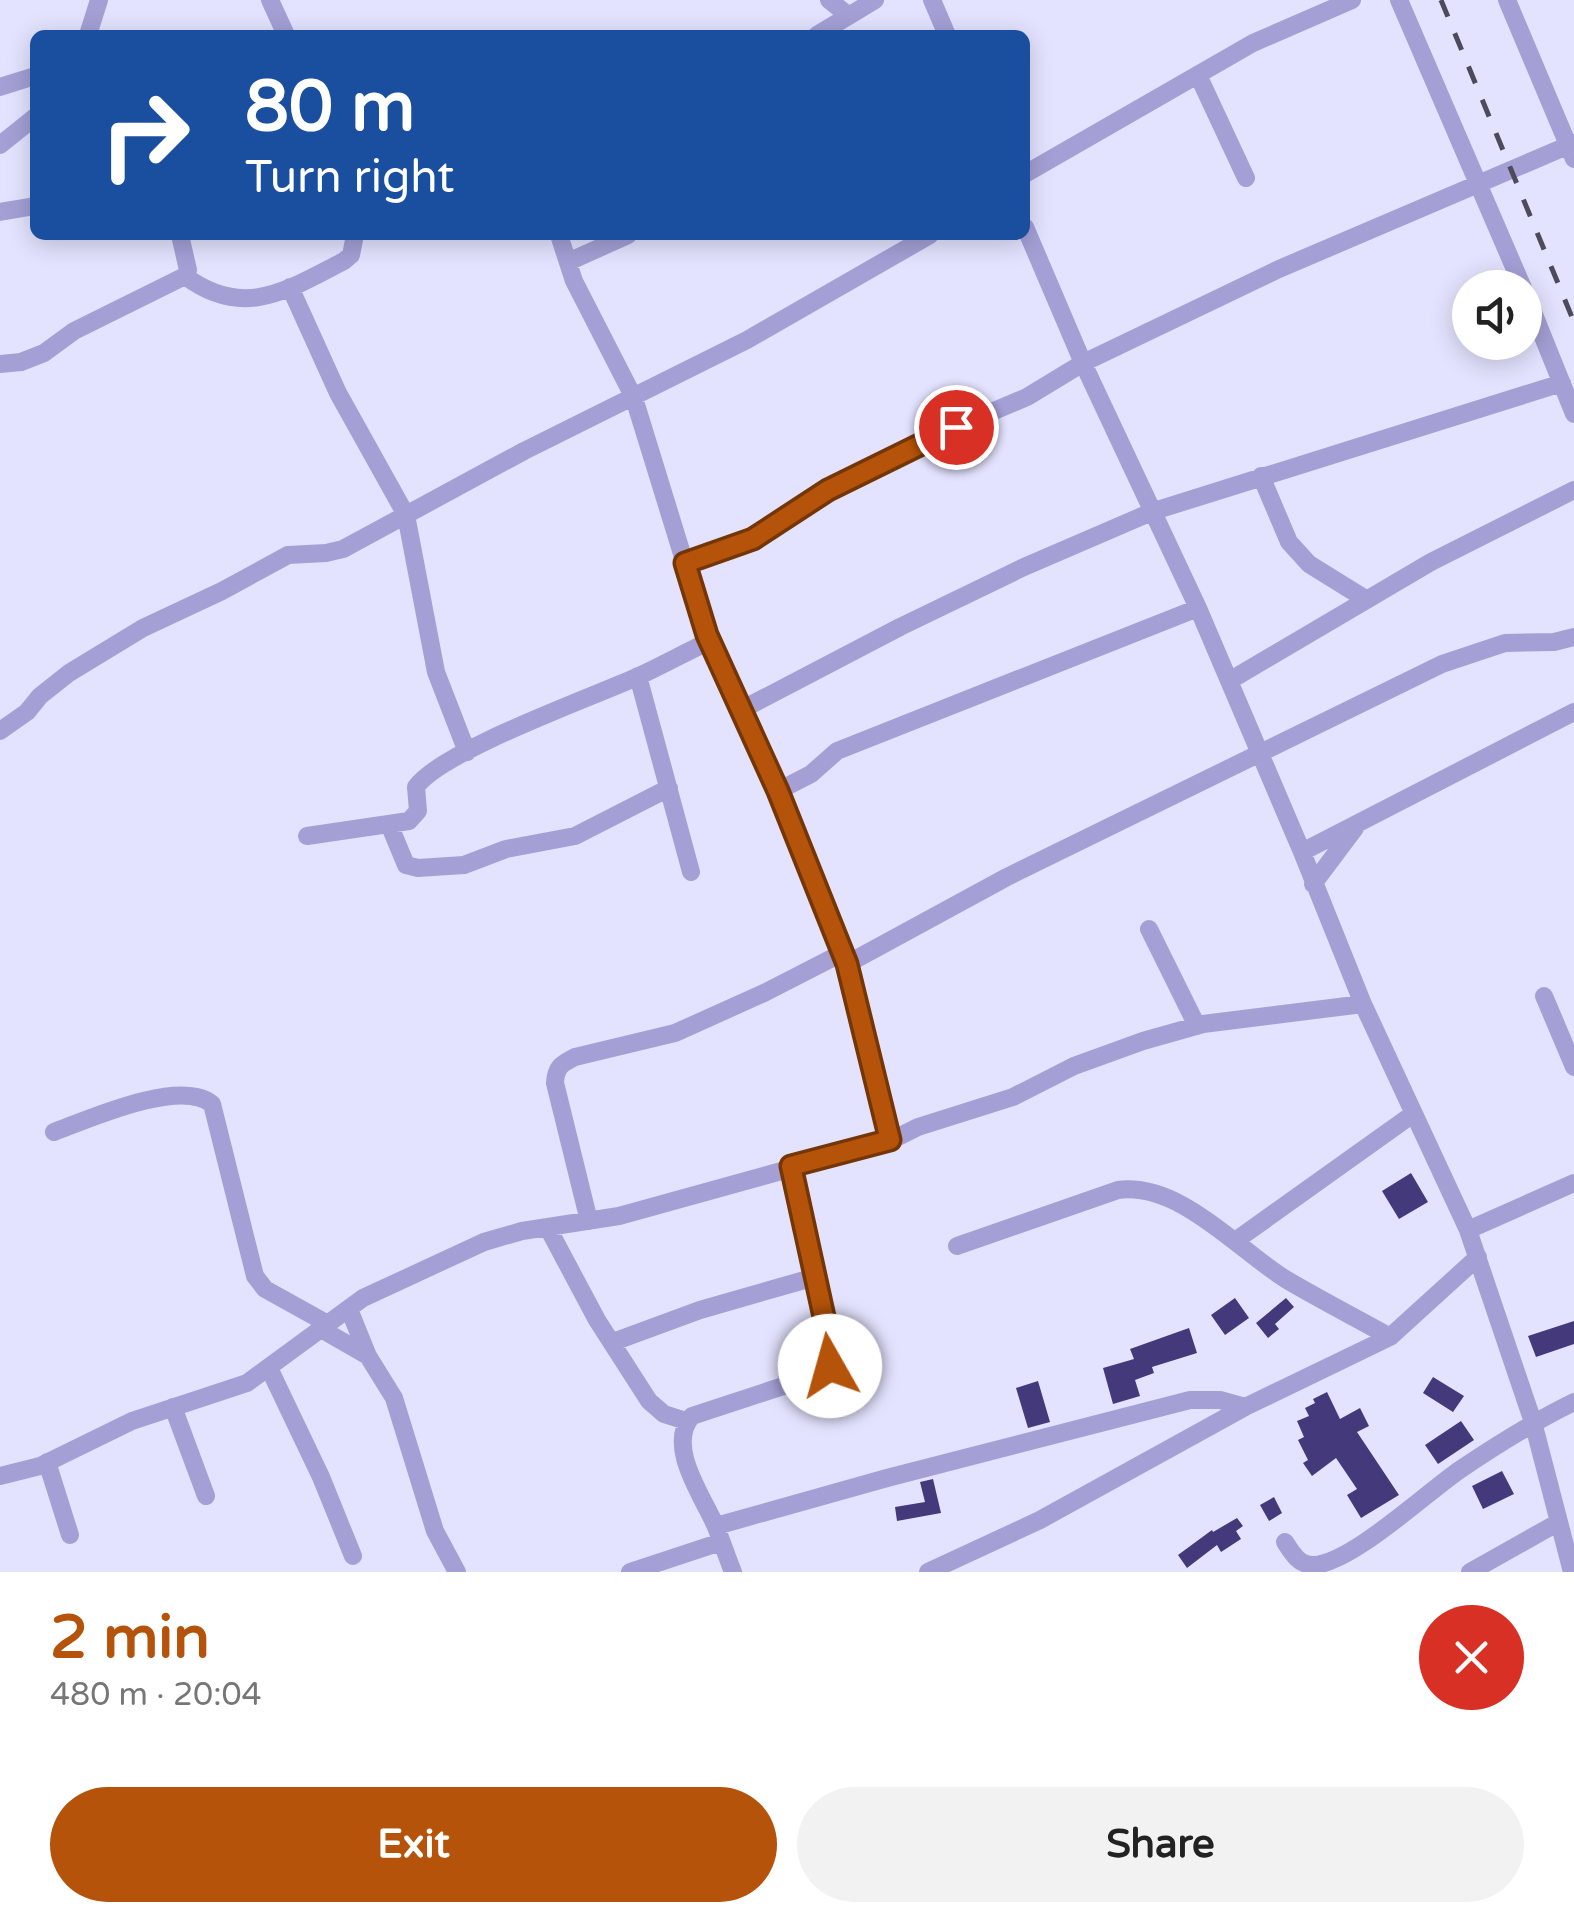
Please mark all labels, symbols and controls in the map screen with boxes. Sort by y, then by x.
text: 80 m [245,66,415,150]
icon: right [80,70,210,200]
text: Turn right [245,151,454,205]
map controls [1452,270,1542,360]
button: sound [1452,270,1542,360]
pin [914,385,999,470]
icon: arrive [929,400,984,455]
position arrow [778,1314,882,1418]
text: 2 min [50,1602,210,1674]
button: close [1419,1605,1524,1710]
text: 480 m · 20:04 [50,1676,262,1714]
button: Exit [50,1787,777,1902]
button: Share [797,1787,1524,1902]

